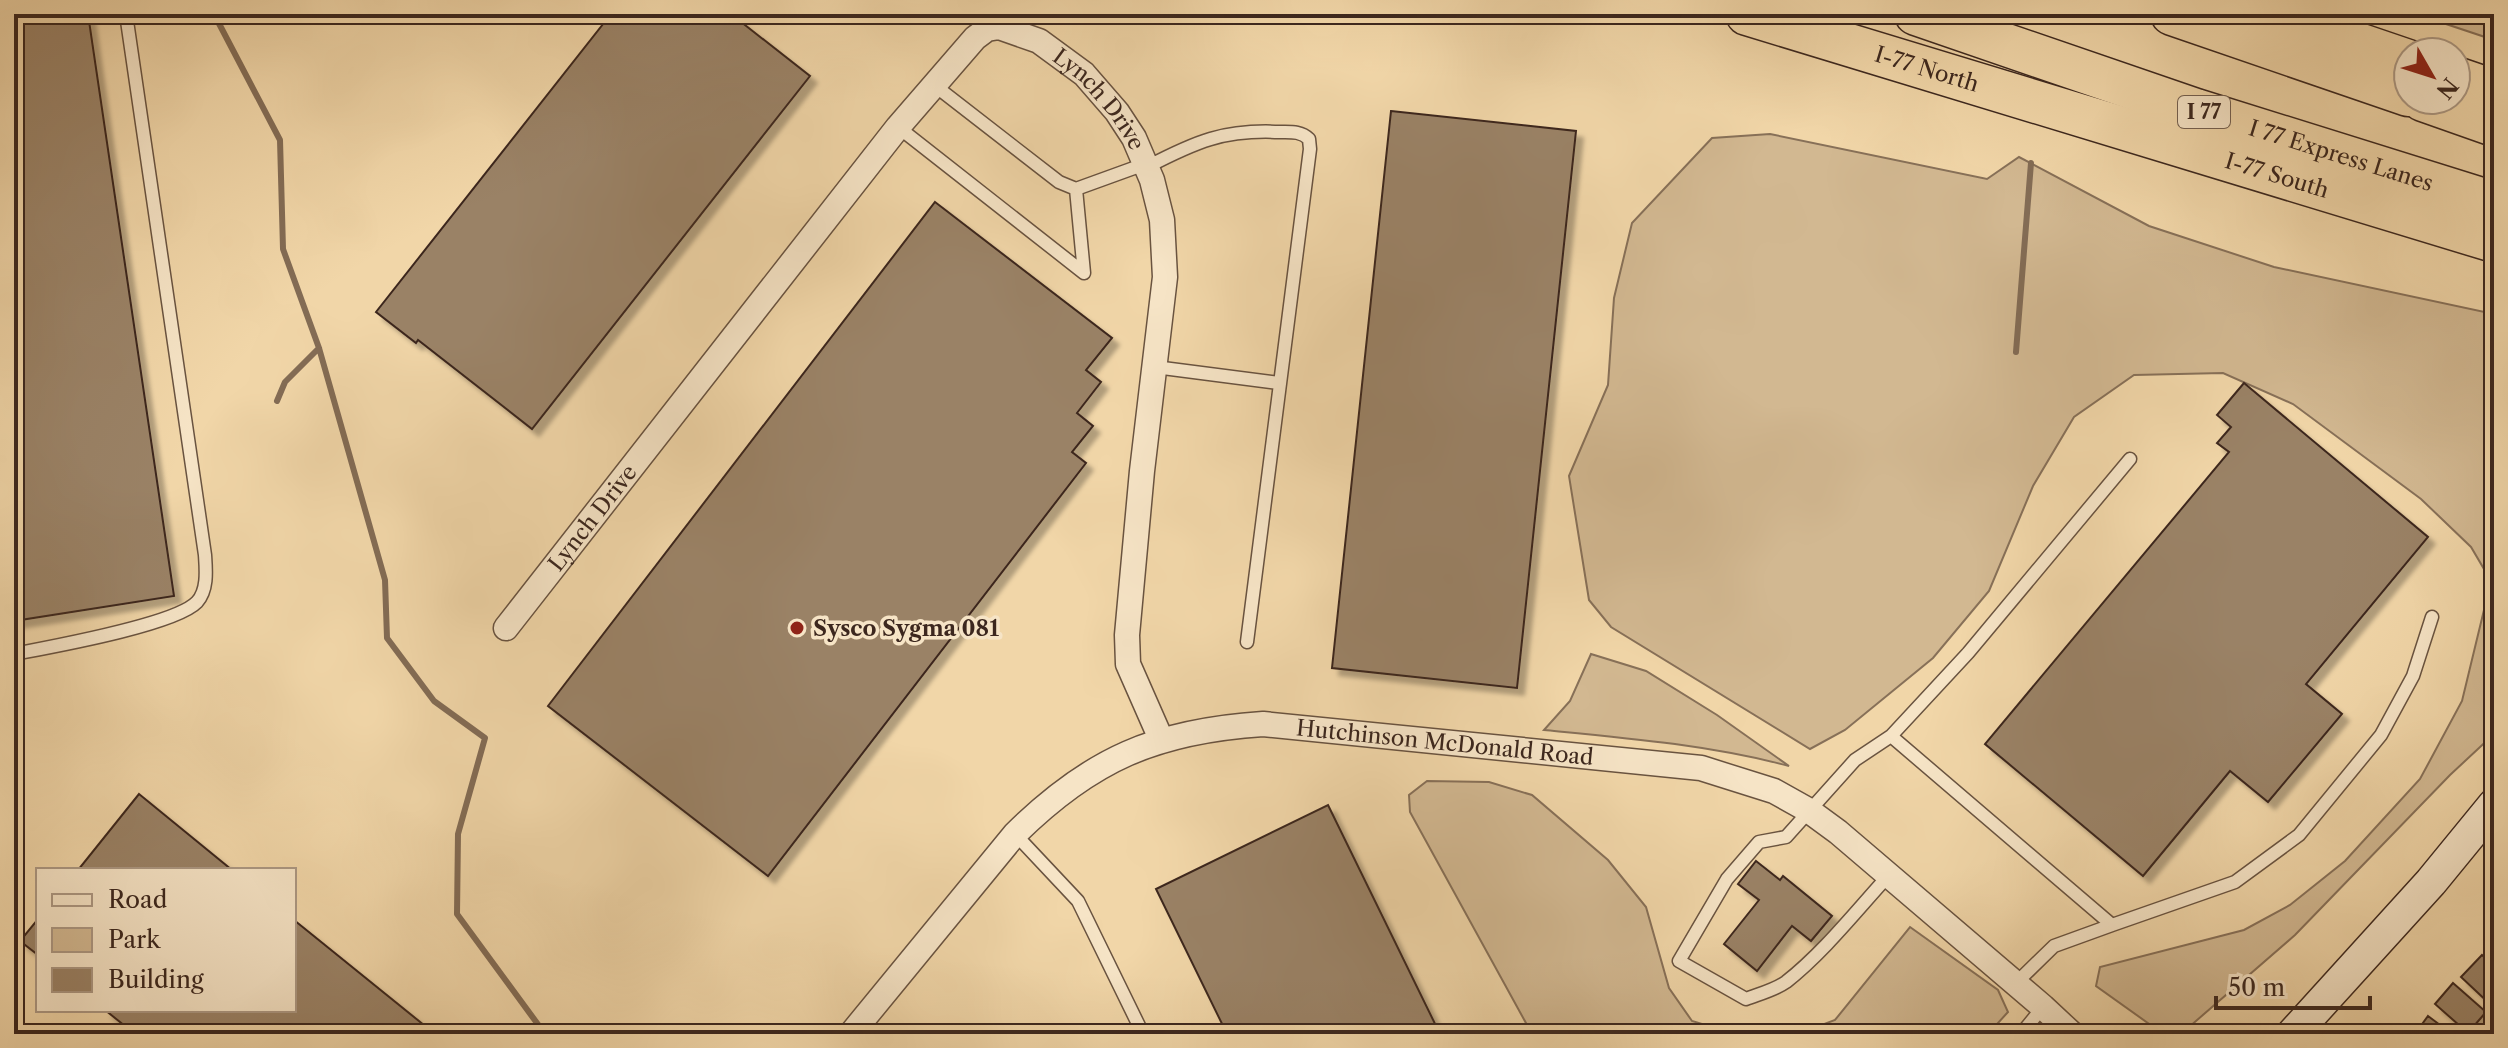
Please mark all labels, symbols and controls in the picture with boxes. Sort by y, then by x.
north arrow [2392,36,2472,116]
street label: I-77 North [1872,41,1982,98]
street label: Lynch Drive [1047,43,1150,154]
text: N [2431,72,2464,104]
road number: I 77 [2178,96,2230,128]
street label: I 77 Express Lanes [2246,114,2436,197]
street label: I-77 South [2222,147,2332,204]
street label: Lynch Drive [543,459,643,577]
place label: Sysco Sygma 081 [813,615,999,642]
marker: Sysco Sygma 081 [788,619,806,637]
street label: Hutchinson McDonald Road [1295,714,1595,771]
legend [36,868,296,1012]
text: Road [108,885,168,914]
text: Park [108,925,161,954]
scale bar [2216,960,2370,1010]
text: Building [108,965,204,994]
text: 50 m [2228,973,2285,1002]

